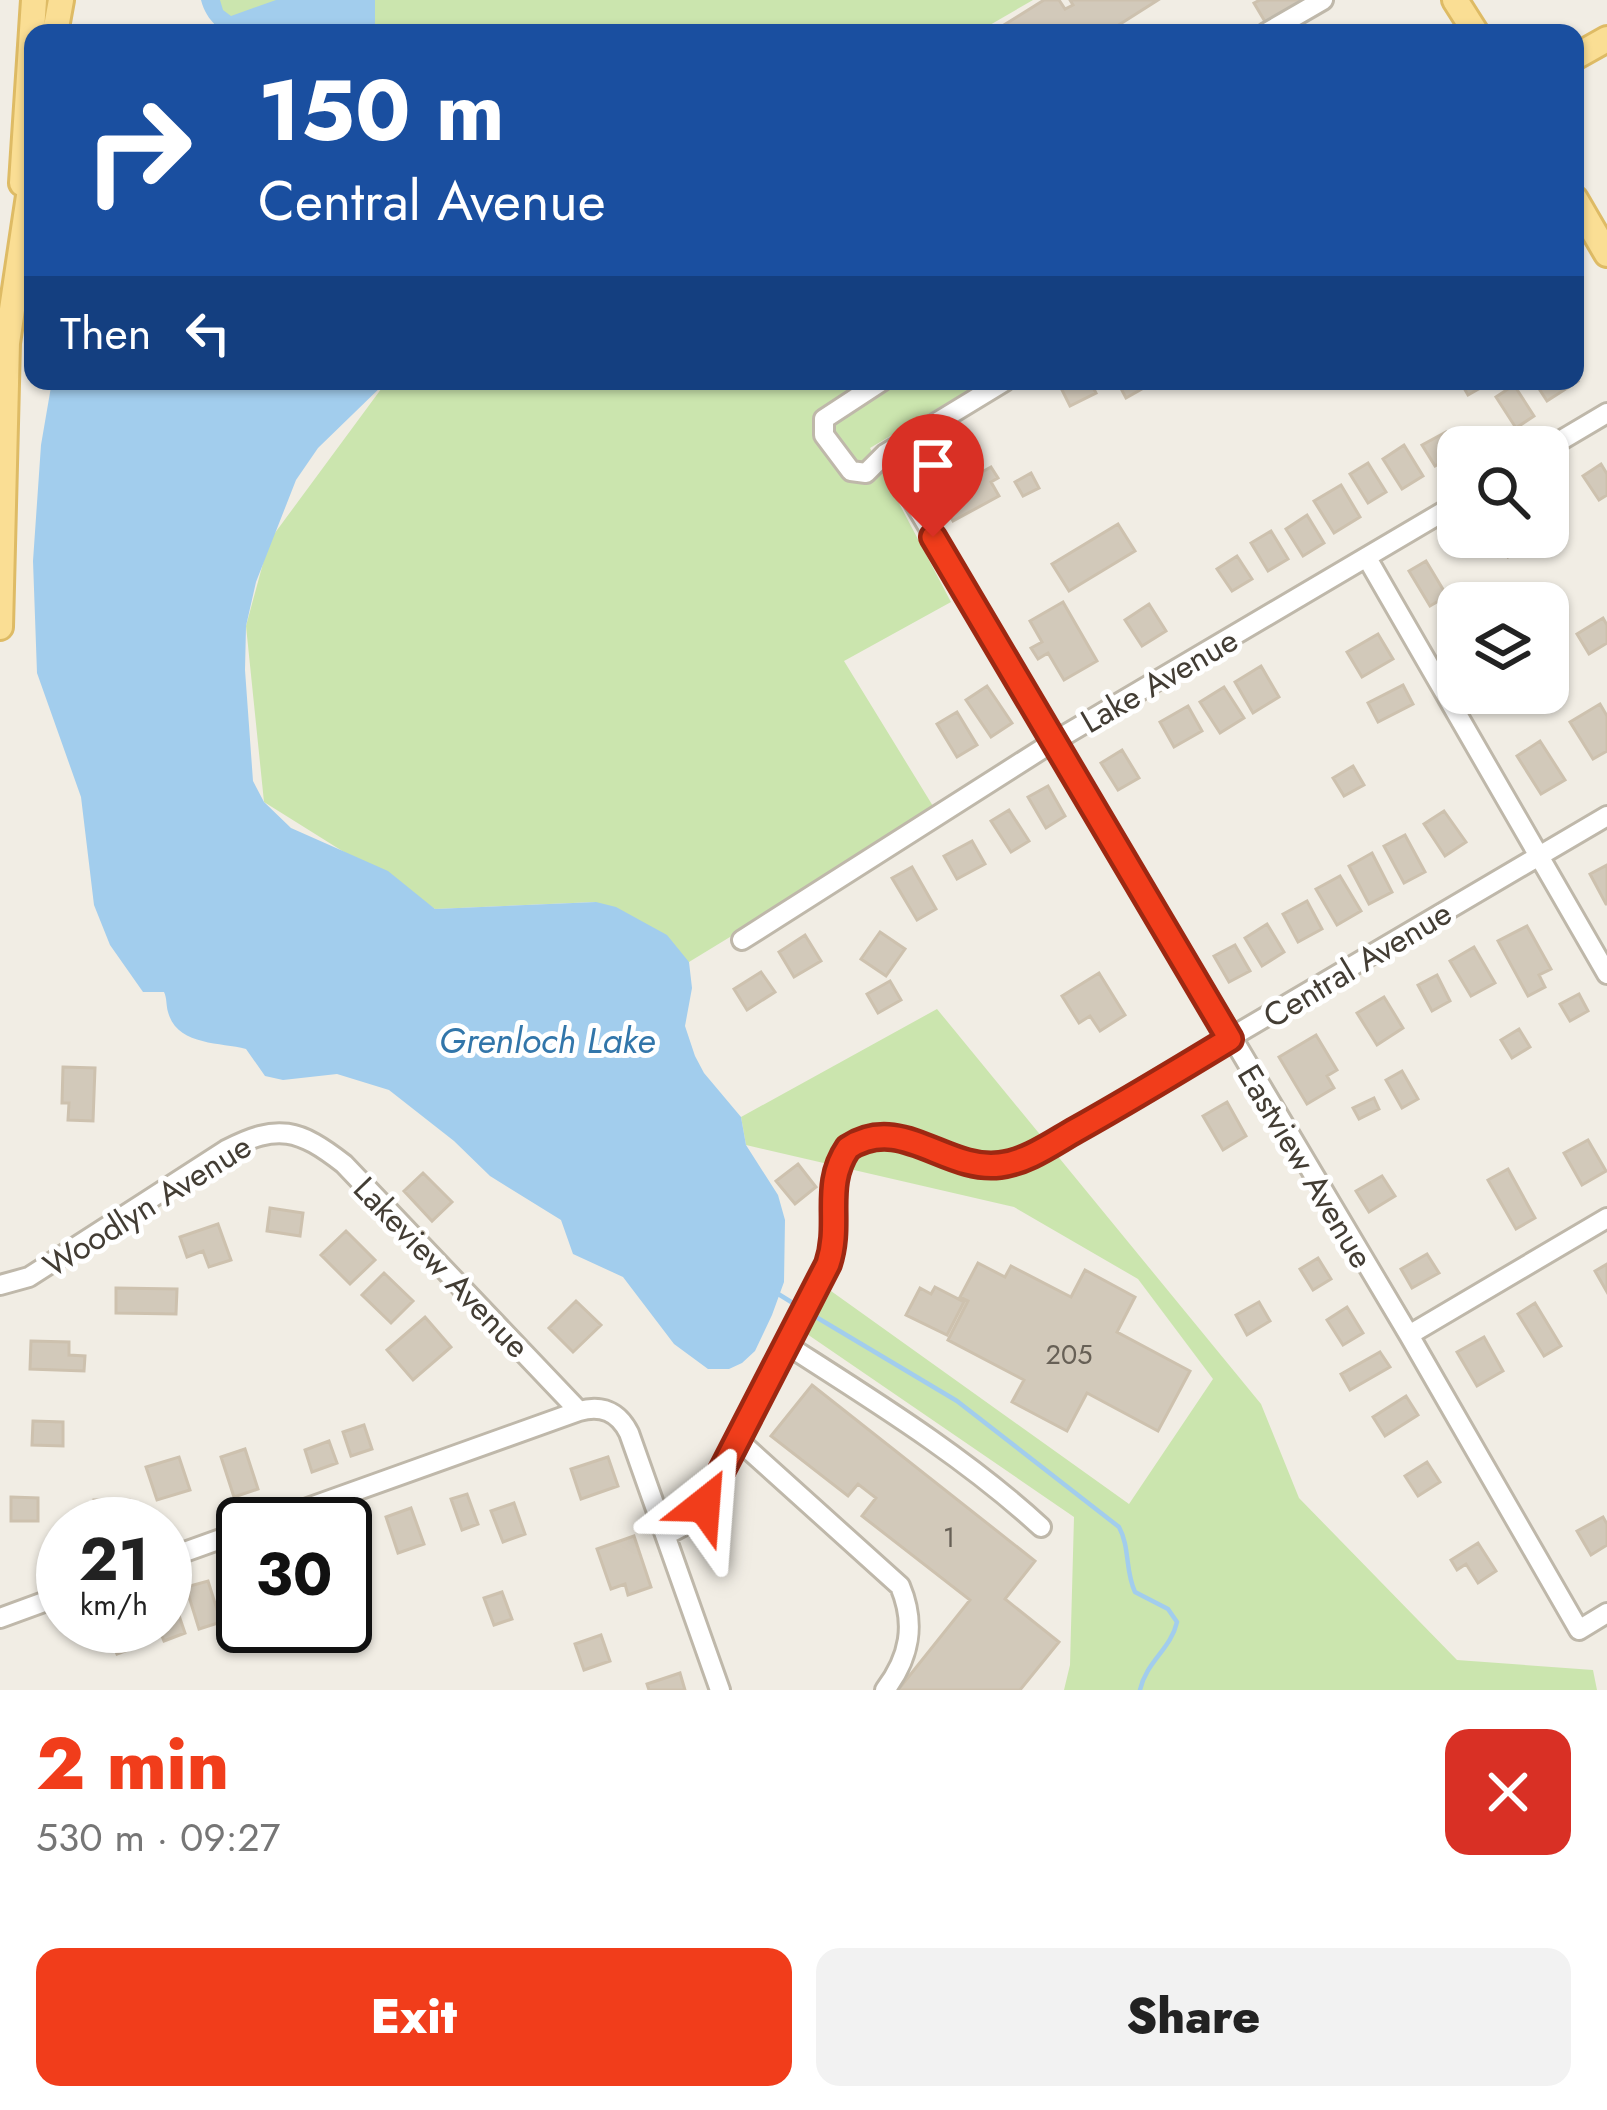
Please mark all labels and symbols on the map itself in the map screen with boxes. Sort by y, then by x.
pin [882,414,984,537]
street label: Lake Avenue [1072,616,1247,744]
street label: Central Avenue [1254,890,1460,1039]
water label: Grenloch Lake [439,1014,655,1066]
street label: Eastview Avenue [1226,1056,1385,1277]
street label: Woodlyn Avenue [34,1123,260,1288]
street label: Lakeview Avenue [343,1166,541,1369]
house number: 205 [1046,1335,1092,1374]
position arrow [641,1442,767,1568]
speed limit sign: 30 [216,1497,372,1653]
house number: 1 [943,1518,955,1557]

